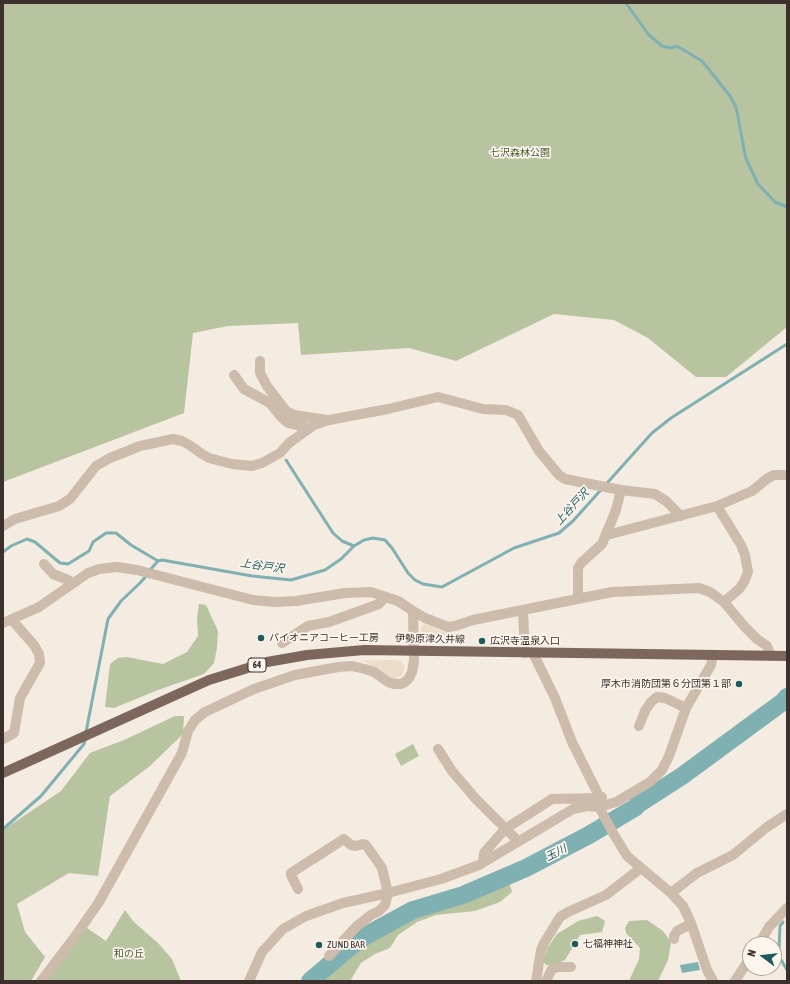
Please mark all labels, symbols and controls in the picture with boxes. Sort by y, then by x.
park label: 七沢森林公園 [490,147,550,159]
water label: 上谷戸沢 [552,486,592,528]
water label: 上谷戸沢 [239,556,285,576]
place label: パイオニアコーヒー工房 [269,632,379,644]
street label: 伊勢原津久井線 [395,632,465,646]
marker: パイオニアコーヒー工房 [256,633,266,643]
place label: 広沢寺温泉入口 [490,635,560,647]
marker: 広沢寺温泉入口 [477,636,487,646]
road number: 64 [248,658,266,672]
place label: 厚木市消防団第６分団第１部 [601,678,731,690]
marker: 厚木市消防団第６分団第１部 [734,679,744,689]
water label: 玉川 [543,842,569,864]
north arrow [742,936,782,976]
place label: 七福神神社 [583,938,633,950]
place label: ZUND BAR [327,939,365,951]
marker: 七福神神社 [570,939,580,949]
marker: ZUND BAR [314,940,324,950]
park label: 和の丘 [114,948,144,960]
text: N [745,948,758,958]

